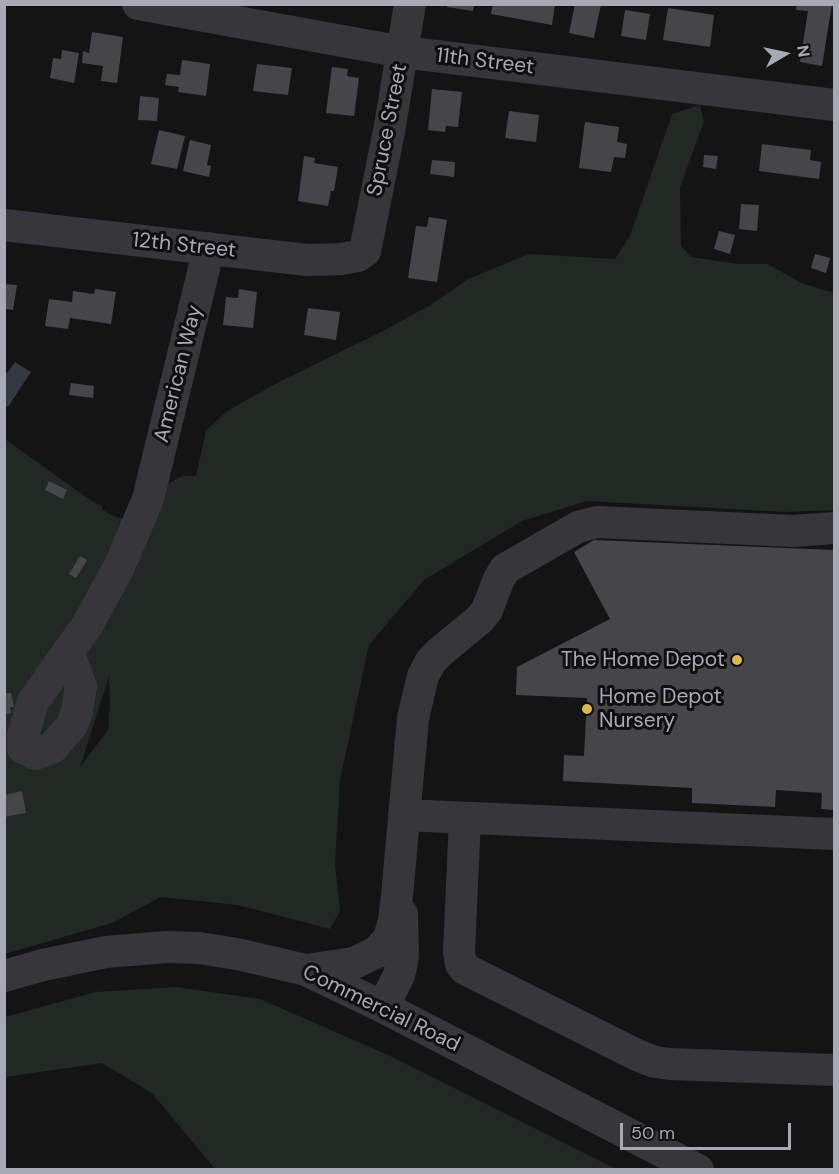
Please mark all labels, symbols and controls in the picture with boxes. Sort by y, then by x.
north arrow [755,24,815,84]
street label: 11th Street [435,43,535,81]
text: N [792,44,815,59]
street label: Spruce Street [363,62,413,198]
street label: 12th Street [131,228,237,264]
street label: American Way [150,303,208,445]
place label: The Home Depot [561,647,725,673]
marker: The Home Depot [730,653,744,667]
place label: Home Depot Nursery [599,684,722,734]
marker: Home Depot Nursery [580,702,594,716]
street label: Commercial Road [298,960,464,1058]
scale bar [623,1111,794,1149]
text: 50 m [631,1121,675,1145]

